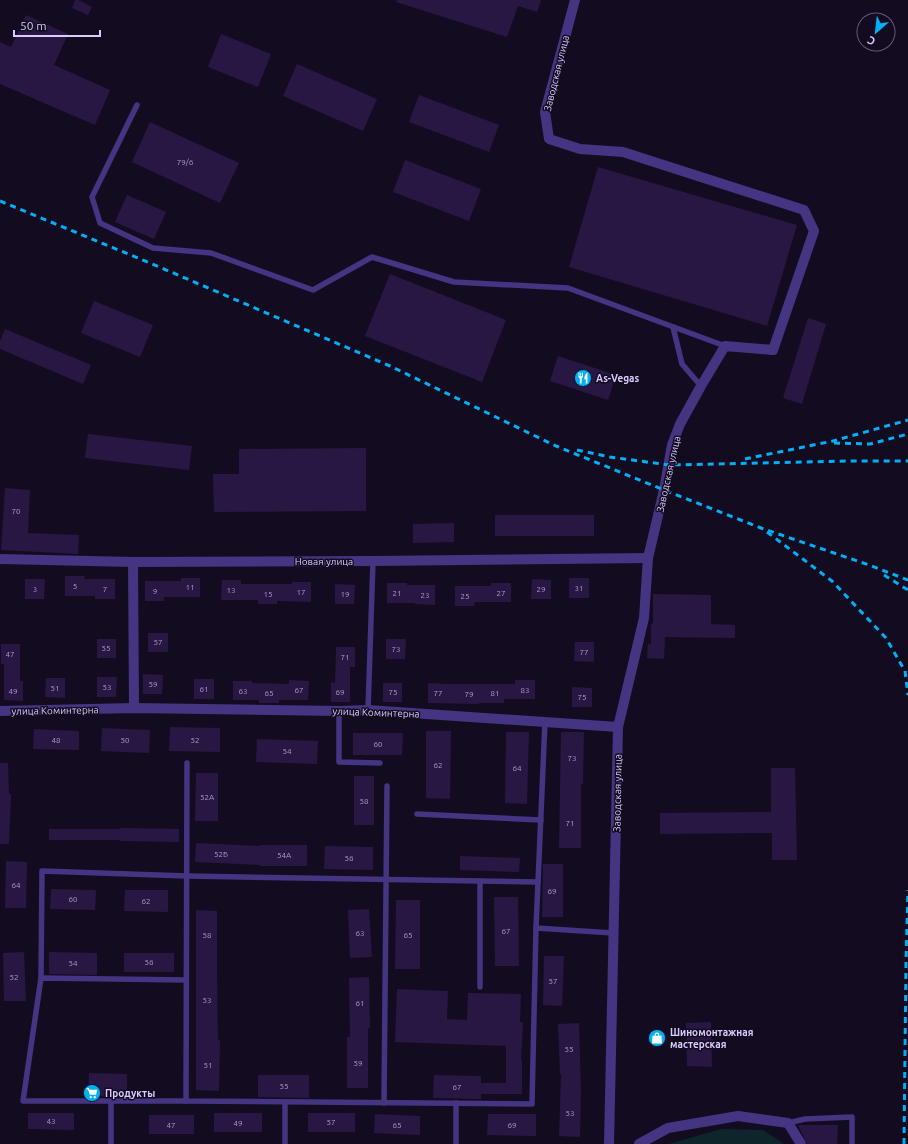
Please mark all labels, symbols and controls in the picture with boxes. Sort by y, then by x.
scale bar [14,12,100,38]
north arrow [856,12,896,52]
text: 50 m [20,19,47,32]
street label: Заводская улица [542,34,571,112]
text: С [865,34,877,48]
house number: 79/6 [177,158,194,167]
restaurant icon: As-Vegas [573,368,593,388]
place label: As-Vegas [596,373,639,384]
street label: Заводская улица [654,435,683,513]
house number: 70 [11,507,21,516]
street label: Новая улица [295,556,353,567]
house number: 5 [73,582,77,591]
house number: 11 [185,583,195,592]
house number: 31 [574,584,584,593]
house number: 3 [33,585,37,594]
house number: 7 [103,585,107,594]
house number: 29 [536,585,546,594]
house number: 13 [226,586,236,595]
house number: 9 [153,587,157,596]
house number: 17 [296,588,306,597]
house number: 21 [392,589,402,598]
house number: 27 [496,589,506,598]
house number: 15 [263,590,273,599]
house number: 19 [340,590,350,599]
house number: 23 [420,591,430,600]
house number: 25 [460,592,470,601]
house number: 57 [153,638,163,647]
house number: 55 [101,644,111,653]
house number: 73 [391,645,401,654]
house number: 77 [579,648,589,657]
house number: 47 [5,650,15,659]
house number: 71 [340,653,350,662]
house number: 59 [148,680,158,689]
house number: 53 [102,683,112,692]
house number: 51 [50,684,60,693]
house number: 61 [199,685,209,694]
house number: 67 [294,686,304,695]
house number: 83 [520,686,530,695]
house number: 49 [8,687,18,696]
house number: 63 [238,687,248,696]
house number: 69 [335,688,345,697]
house number: 75 [388,688,398,697]
house number: 65 [264,689,274,698]
house number: 77 [433,689,443,698]
house number: 81 [490,689,500,698]
house number: 79 [464,690,474,699]
house number: 75 [577,693,587,702]
street label: улица Коминтерна [11,704,99,717]
street label: улица Коминтерна [332,705,420,720]
house number: 48 [51,736,61,745]
house number: 50 [120,736,130,745]
house number: 52 [190,736,200,745]
house number: 60 [373,740,383,749]
house number: 54 [282,747,292,756]
house number: 73 [567,754,577,763]
street label: Заводская улица [611,754,624,832]
house number: 62 [433,761,443,770]
house number: 64 [512,764,522,773]
house number: 52А [200,793,215,802]
house number: 58 [359,797,369,806]
house number: 71 [565,819,575,828]
house number: 52Б [214,850,228,859]
house number: 54А [277,851,292,860]
house number: 56 [344,854,354,863]
house number: 64 [11,881,21,890]
house number: 69 [547,887,557,896]
house number: 60 [68,895,78,904]
house number: 62 [141,897,151,906]
house number: 67 [501,927,511,936]
house number: 63 [355,929,365,938]
house number: 58 [202,931,212,940]
house number: 65 [403,931,413,940]
house number: 56 [144,958,154,967]
house number: 54 [68,959,78,968]
house number: 52 [9,973,19,982]
house number: 57 [548,977,558,986]
house number: 53 [202,996,212,1005]
house number: 61 [355,999,365,1008]
place label: Шиномонтажная мастерская [670,1027,753,1050]
shop icon: Шиномонтажная мастерская [647,1028,667,1048]
house number: 55 [564,1045,574,1054]
house number: 59 [353,1059,363,1068]
house number: 51 [203,1061,213,1070]
house number: 55 [279,1082,289,1091]
supermarket icon: Продукты [82,1083,102,1103]
house number: 67 [452,1083,462,1092]
place label: Продукты [105,1088,155,1099]
house number: 53 [565,1109,575,1118]
house number: 43 [46,1117,56,1126]
house number: 57 [326,1118,336,1127]
house number: 49 [233,1119,243,1128]
house number: 47 [166,1121,176,1130]
house number: 65 [392,1121,402,1130]
house number: 69 [507,1121,517,1130]

